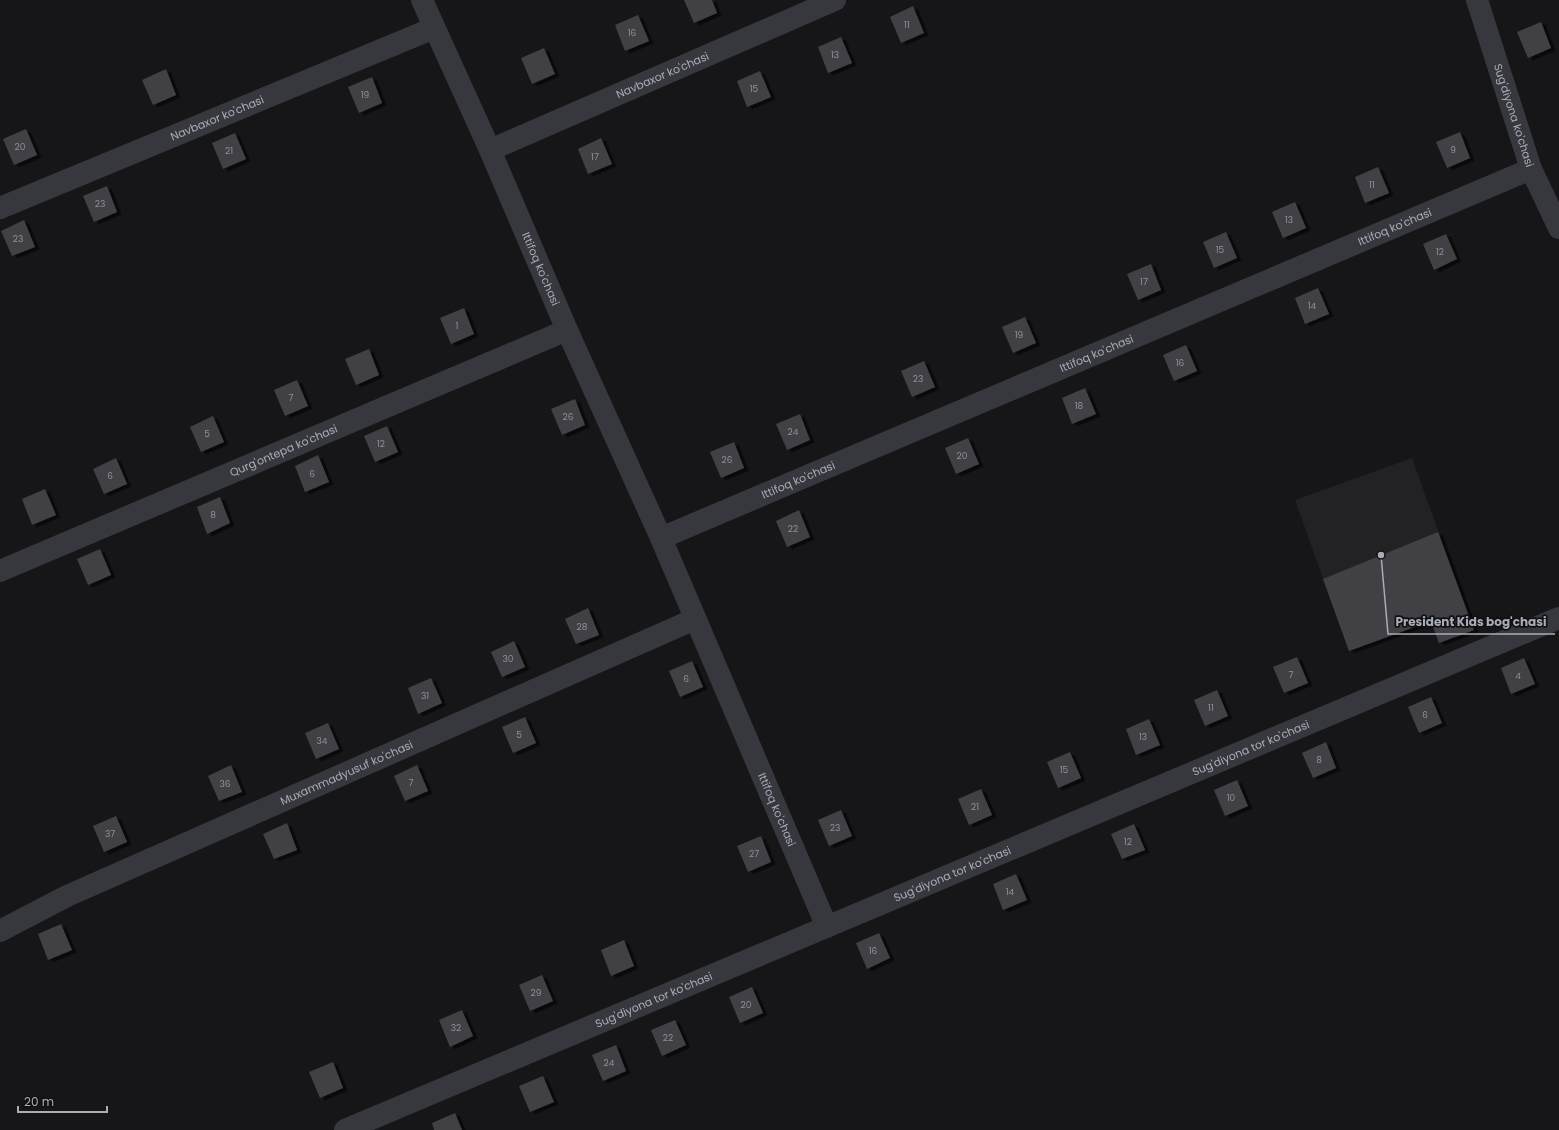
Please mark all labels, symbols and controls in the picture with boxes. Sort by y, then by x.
house number: 11 [904,19,910,31]
house number: 16 [628,27,637,39]
street label: Navbaxor ko'chasi [614,48,712,102]
house number: 13 [831,49,839,61]
street label: Sug'diyona ko'chasi [1490,62,1538,169]
house number: 15 [750,83,759,95]
house number: 19 [361,89,370,101]
street label: Navbaxor ko'chasi [168,91,266,144]
house number: 20 [15,141,26,153]
house number: 9 [1450,144,1456,156]
house number: 21 [225,145,233,157]
house number: 17 [591,151,599,163]
house number: 11 [1369,179,1375,191]
house number: 23 [95,198,105,210]
street label: Ittifoq ko'chasi [1355,204,1434,250]
house number: 13 [1285,214,1293,226]
street label: Ittifoq ko'chasi [518,230,564,308]
house number: 23 [13,233,23,245]
house number: 15 [1216,244,1225,256]
house number: 12 [1436,246,1444,258]
house number: 17 [1140,276,1148,288]
house number: 14 [1308,300,1317,312]
house number: 1 [456,320,459,332]
house number: 19 [1015,329,1024,341]
street label: Ittifoq ko'chasi [1057,330,1136,376]
house number: 16 [1176,357,1185,369]
house number: 23 [913,373,923,385]
house number: 7 [289,392,294,404]
house number: 18 [1075,400,1084,412]
house number: 26 [563,411,574,423]
street label: Qurg'ontepa ko'chasi [227,420,340,481]
house number: 24 [788,426,799,438]
house number: 5 [204,428,210,440]
house number: 12 [377,438,385,450]
house number: 20 [957,450,968,462]
house number: 26 [722,454,733,466]
street label: Ittifoq ko'chasi [759,457,838,503]
house number: 6 [309,468,315,480]
house number: 6 [107,470,113,482]
house number: 8 [210,509,216,521]
house number: 22 [788,523,798,535]
callout: President Kids bog'chasi [1388,610,1555,634]
text: President Kids bog'chasi [1396,613,1546,630]
house number: 28 [577,621,588,633]
house number: 30 [503,653,514,665]
house number: 7 [1289,669,1294,681]
house number: 4 [1515,670,1521,682]
house number: 6 [683,673,689,685]
house number: 31 [421,690,429,702]
house number: 11 [1208,702,1214,714]
house number: 6 [1422,709,1428,721]
street label: Sug'diyona tor ko'chasi [1190,716,1312,780]
house number: 5 [516,729,522,741]
house number: 13 [1139,731,1147,743]
house number: 34 [317,735,328,747]
street label: Muxammadyusuf ko'chasi [278,736,416,809]
house number: 8 [1316,754,1322,766]
house number: 15 [1060,764,1069,776]
street label: Ittifoq ko'chasi [754,770,800,849]
house number: 7 [409,777,414,789]
house number: 36 [219,778,231,790]
house number: 10 [1227,792,1236,804]
house number: 21 [971,801,979,813]
house number: 23 [830,822,840,834]
house number: 37 [105,828,115,840]
house number: 12 [1124,836,1132,848]
street label: Sug'diyona tor ko'chasi [891,842,1014,906]
house number: 27 [749,848,759,860]
house number: 14 [1006,886,1015,898]
house number: 16 [869,945,878,957]
street label: Sug'diyona tor ko'chasi [593,968,715,1032]
house number: 29 [531,987,542,999]
house number: 20 [741,999,752,1011]
house number: 32 [451,1022,461,1034]
house number: 22 [663,1032,673,1044]
house number: 24 [604,1057,615,1069]
scale bar [18,1088,107,1114]
text: 20 m [24,1093,54,1110]

